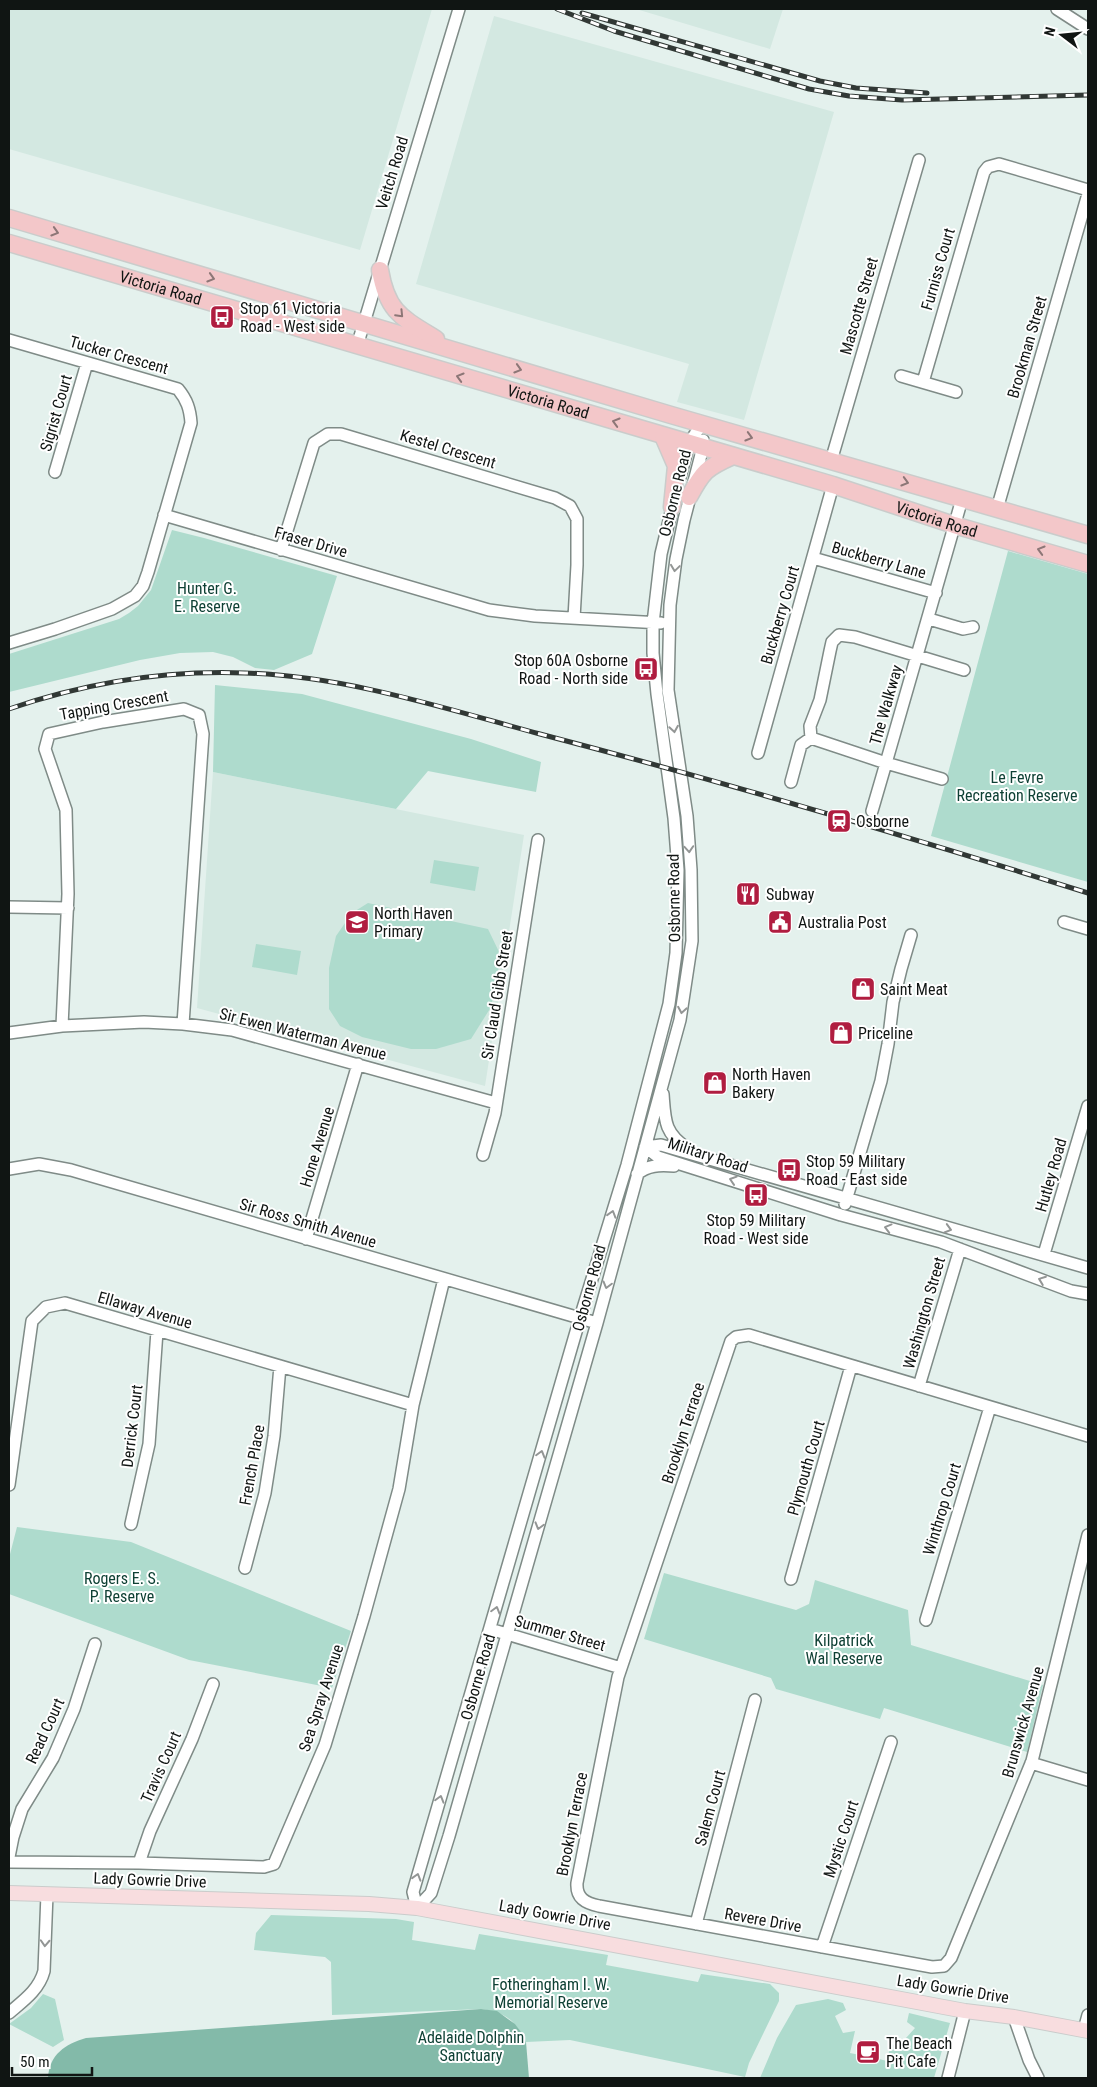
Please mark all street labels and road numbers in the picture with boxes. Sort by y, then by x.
street label: Veitch Road [372,134,412,212]
street label: Furniss Court [917,225,959,312]
street label: Mascotte Street [836,255,882,357]
street label: Victoria Road [117,266,204,309]
street label: Brookman Street [1003,293,1051,400]
street label: Tucker Crescent [67,332,171,378]
street label: Sigrist Court [36,372,76,454]
street label: Victoria Road [505,380,592,422]
street label: Kestel Crescent [398,425,498,473]
street label: Osborne Road [655,448,695,538]
street label: Victoria Road [894,497,980,541]
street label: Fraser Drive [272,523,350,561]
street label: Buckberry Lane [830,537,928,583]
street label: Buckberry Court [757,563,803,666]
street label: The Walkway [866,662,907,747]
street label: Tapping Crescent [58,686,170,724]
street label: Osborne Road [664,853,684,943]
street label: Sir Claud Gibb Street [477,929,517,1061]
street label: Sir Ewen Waterman Avenue [217,1004,389,1064]
street label: Hone Avenue [296,1105,338,1189]
street label: Military Road [666,1133,750,1177]
street label: Hutley Road [1031,1136,1071,1214]
street label: Sir Ross Smith Avenue [237,1194,379,1252]
street label: Osborne Road [568,1243,610,1333]
street label: Washington Street [899,1255,949,1371]
street label: Ellaway Avenue [96,1287,194,1333]
street label: Brooklyn Terrace [658,1380,708,1486]
street label: Derrick Court [118,1383,147,1468]
street label: Plymouth Court [783,1418,829,1518]
street label: French Place [236,1423,268,1507]
street label: Winthrop Court [919,1460,965,1557]
street label: Summer Street [512,1611,608,1655]
street label: Osborne Road [457,1632,499,1722]
street label: Sea Spray Avenue [295,1642,347,1754]
street label: Brunswick Avenue [998,1664,1048,1780]
street label: Read Court [22,1695,69,1767]
street label: Travis Court [137,1728,185,1806]
street label: Salem Court [691,1768,729,1848]
street label: Brooklyn Terrace [553,1771,591,1877]
street label: Mystic Court [820,1798,863,1880]
street label: Lady Gowrie Drive [93,1869,207,1891]
street label: Lady Gowrie Drive [498,1896,612,1934]
street label: Revere Drive [723,1904,803,1936]
street label: Lady Gowrie Drive [896,1971,1010,2007]

